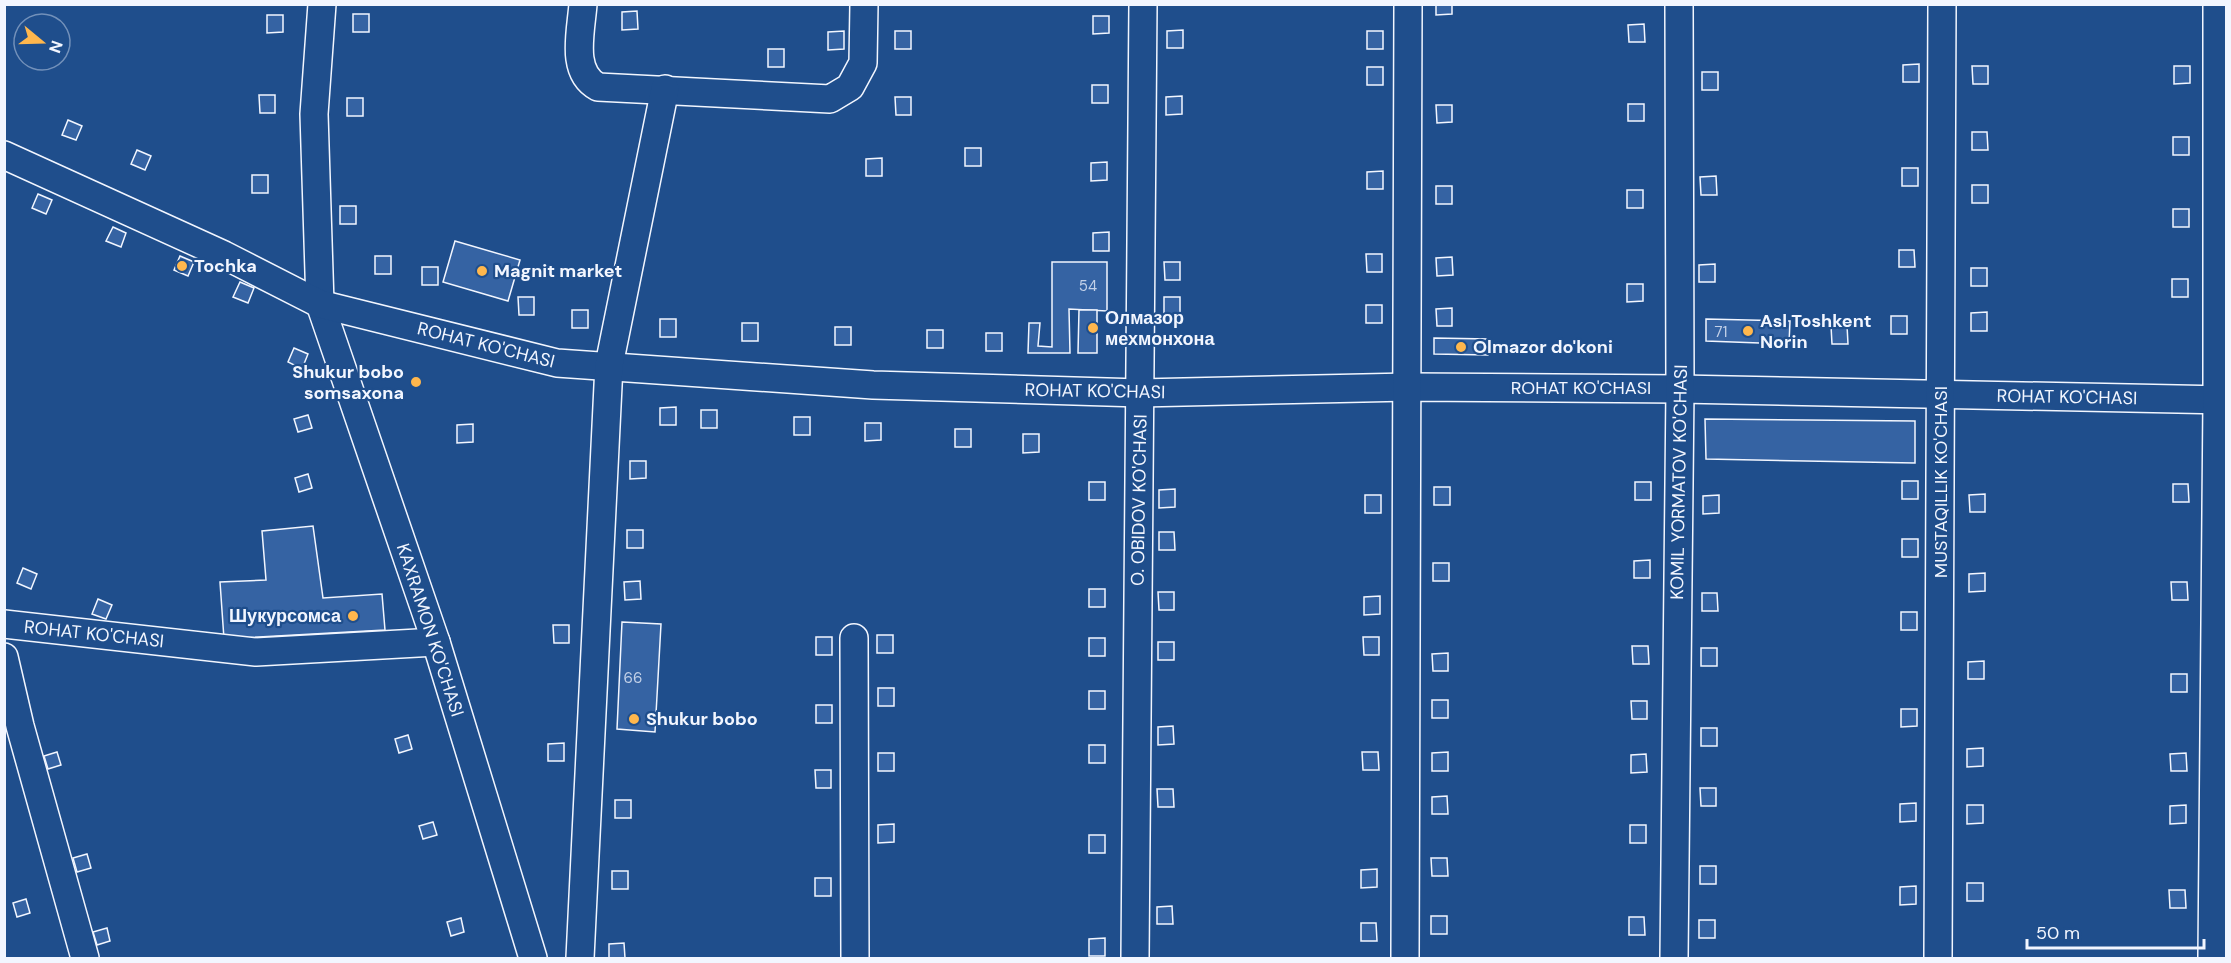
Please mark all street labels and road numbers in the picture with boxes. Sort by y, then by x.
street label: ROHAT KO'CHASI [415,316,557,374]
street label: KOMIL YORMATOV KO'CHASI [1665,364,1693,600]
street label: ROHAT KO'CHASI [1511,376,1651,400]
street label: ROHAT KO'CHASI [1024,378,1166,404]
street label: ROHAT KO'CHASI [1996,384,2138,410]
street label: MUSTAQILLIK KO'CHASI [1929,386,1953,578]
street label: O. OBIDOV KO'CHASI [1126,414,1152,586]
street label: KAXRAMON KO'CHASI [391,540,469,720]
street label: ROHAT KO'CHASI [23,615,165,653]

